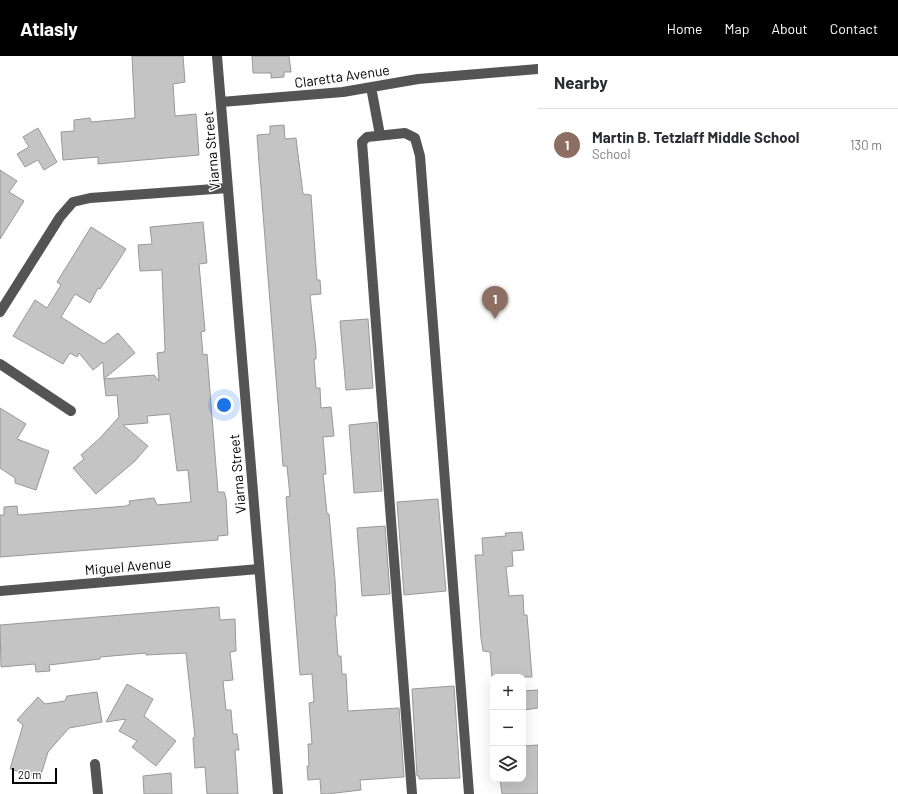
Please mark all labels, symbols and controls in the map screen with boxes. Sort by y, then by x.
text: Atlasly [20,17,78,40]
text: Home [667,20,703,37]
text: Map [725,20,749,37]
text: About [771,20,808,37]
text: Contact [830,20,878,37]
street label: Claretta Avenue [293,61,391,91]
text: Nearby [554,72,608,92]
street label: Viarna Street [199,111,223,191]
text: Martin B. Tetzlaff Middle School [592,128,800,146]
text: 1 [565,137,569,153]
text: 130 m [850,137,882,153]
text: School [592,146,630,162]
pin: 1 [482,286,508,319]
your location [214,395,234,415]
street label: Viarna Street [225,434,249,514]
street label: Miguel Avenue [84,554,172,578]
map controls [490,674,526,782]
button: + [490,674,526,710]
button: − [490,710,526,746]
button: layers [490,746,526,782]
scale bar [12,766,57,785]
text: 20 m [18,768,41,781]

